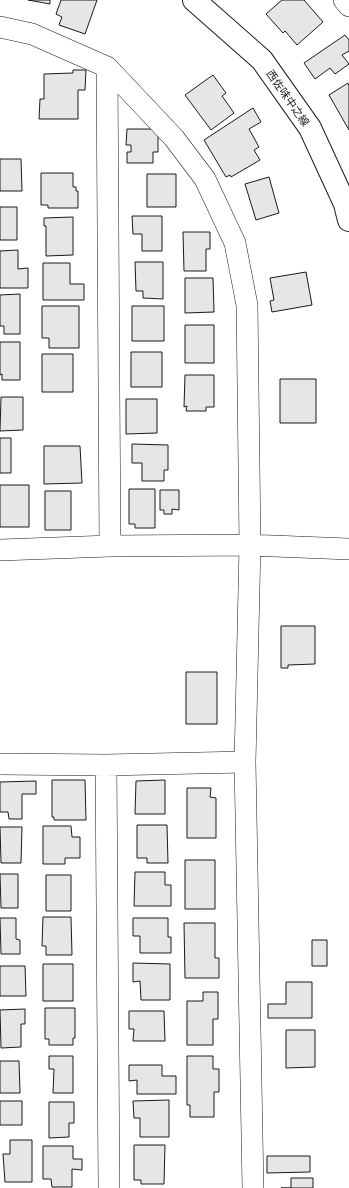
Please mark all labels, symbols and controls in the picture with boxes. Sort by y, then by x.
street label: 西佐味中之線 [263,68,312,129]

